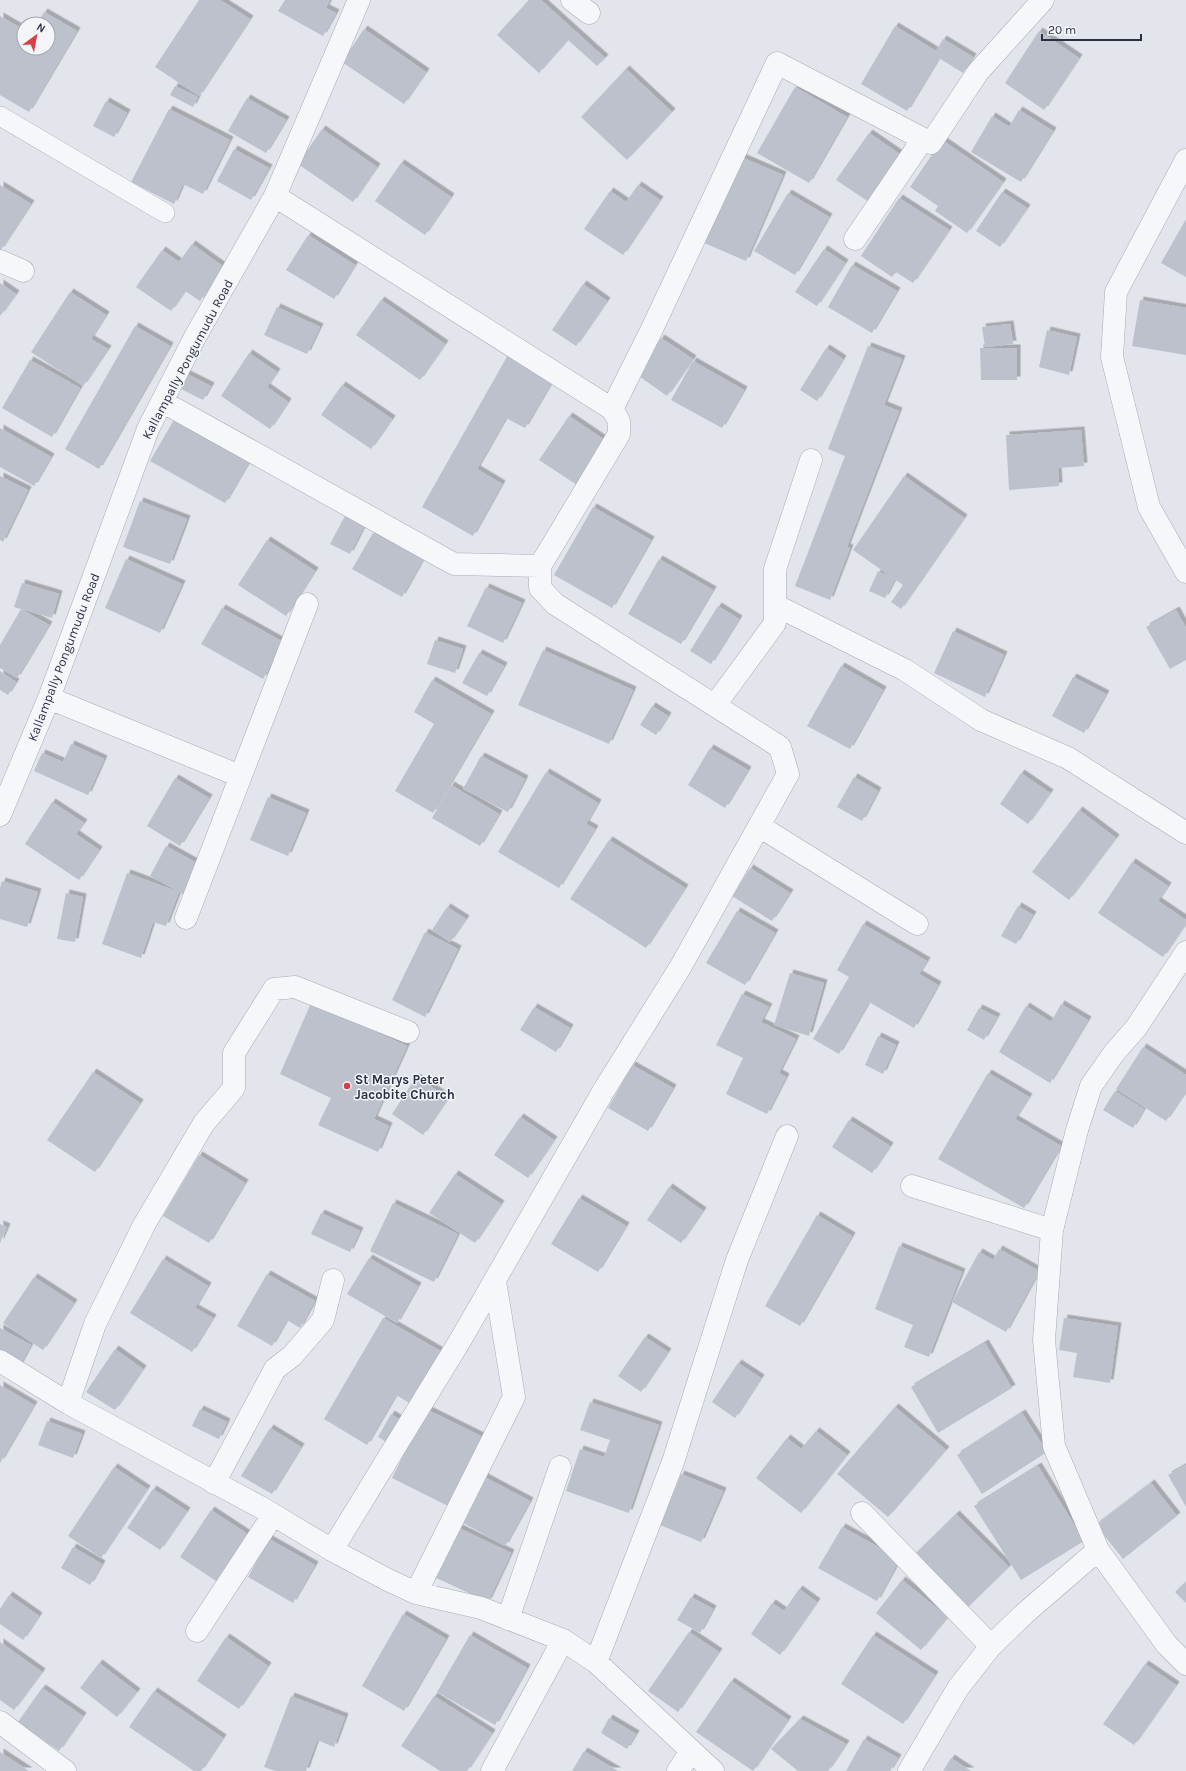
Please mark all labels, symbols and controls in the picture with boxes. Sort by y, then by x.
north arrow [16,16,56,56]
scale bar [1042,16,1141,42]
text: N [34,20,48,36]
text: 20 m [1048,23,1076,37]
street label: Kallampally Pongumudu Road [139,277,236,442]
street label: Kallampally Pongumudu Road [24,571,103,743]
place label: St Marys Peter Jacobite Church [355,1072,455,1102]
marker: St Marys Peter Jacobite Church [342,1081,352,1091]

